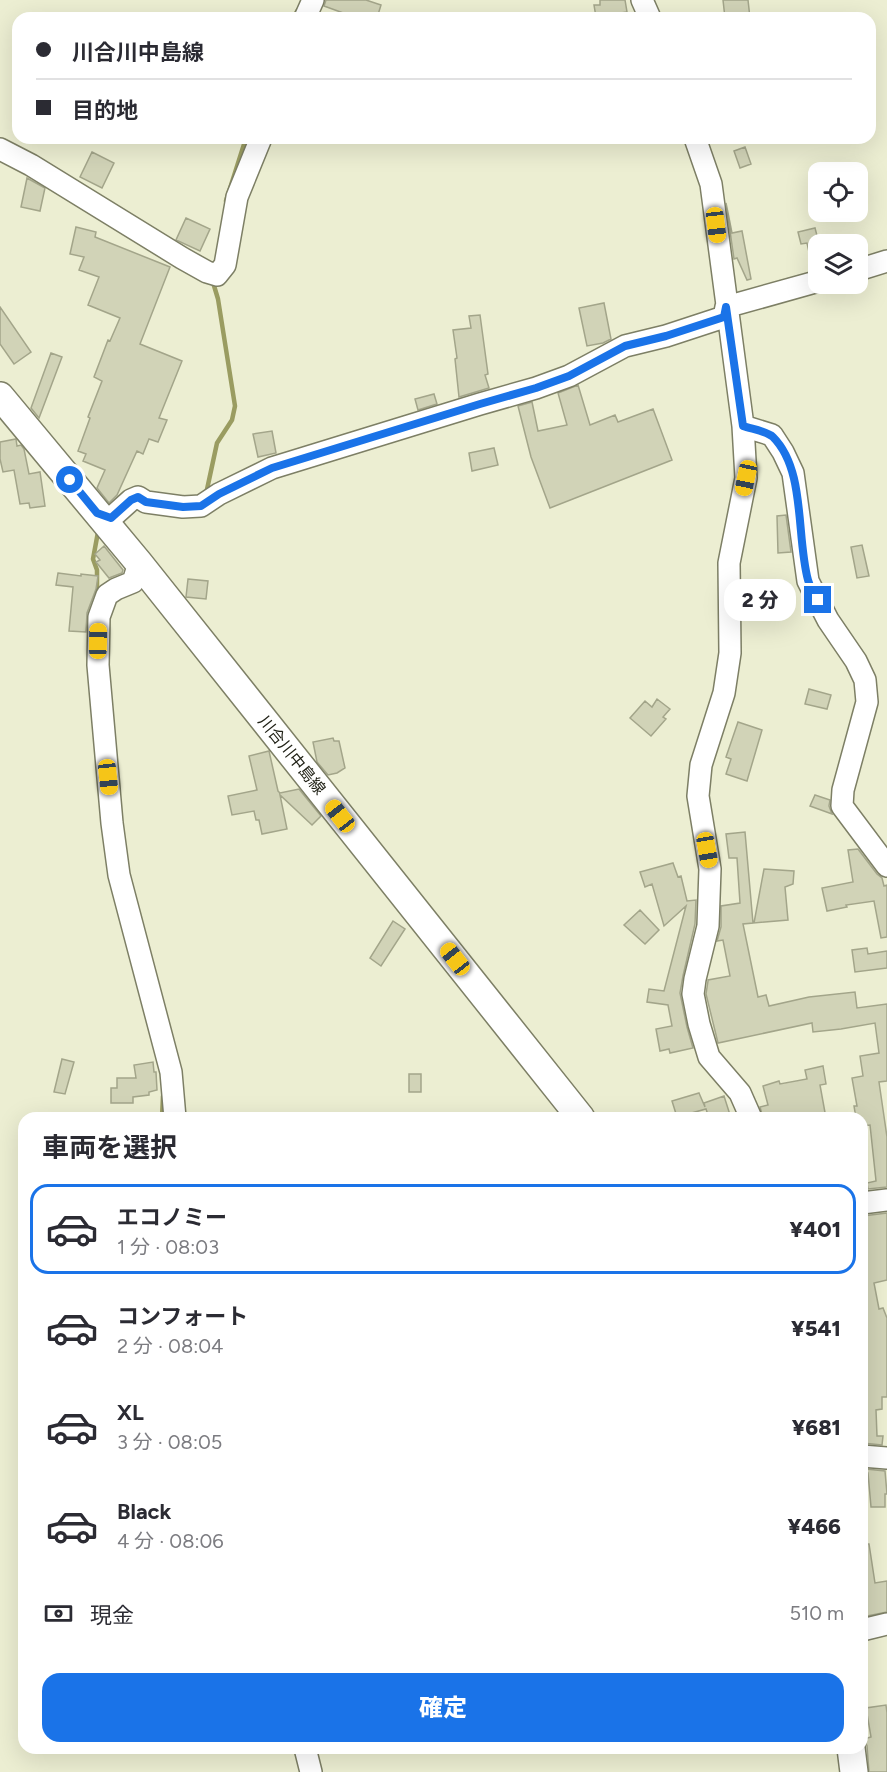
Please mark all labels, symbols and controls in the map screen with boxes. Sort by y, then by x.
text: 川合川中島線 [72,39,204,66]
text: 目的地 [72,97,138,124]
map controls [808,162,868,294]
button: locate [808,162,868,222]
car [705,206,727,244]
button: layers [808,234,868,294]
car [733,459,759,497]
route start [56,466,83,493]
callout: 2 分 [725,579,797,621]
route end [804,586,831,613]
text: 2 分 [742,588,778,612]
car [89,623,107,659]
street label: 川合川中島線 [254,712,330,798]
car [97,758,119,796]
car [322,796,358,836]
car [695,831,719,869]
car [437,939,473,979]
text: 車両を選択 [42,1131,177,1164]
icon: car [45,1202,99,1256]
text: エコノミー [117,1204,227,1231]
text: ¥401 [790,1216,841,1243]
text: 1 分 · 08:03 [117,1235,219,1259]
icon: car [45,1301,99,1355]
text: コンフォート [117,1303,248,1330]
text: ¥541 [791,1315,841,1342]
text: 2 分 · 08:04 [117,1334,223,1358]
text: XL [117,1399,144,1426]
icon: car [45,1400,99,1454]
text: ¥681 [792,1414,841,1441]
text: 3 分 · 08:05 [117,1430,222,1454]
text: Black [117,1498,171,1525]
icon: car [45,1499,99,1553]
text: ¥466 [787,1513,841,1540]
text: 4 分 · 08:06 [117,1529,224,1553]
icon: cash [42,1597,75,1630]
text: 510 m [789,1601,844,1625]
text: 現金 [90,1602,134,1629]
button: 確定 [42,1673,844,1742]

